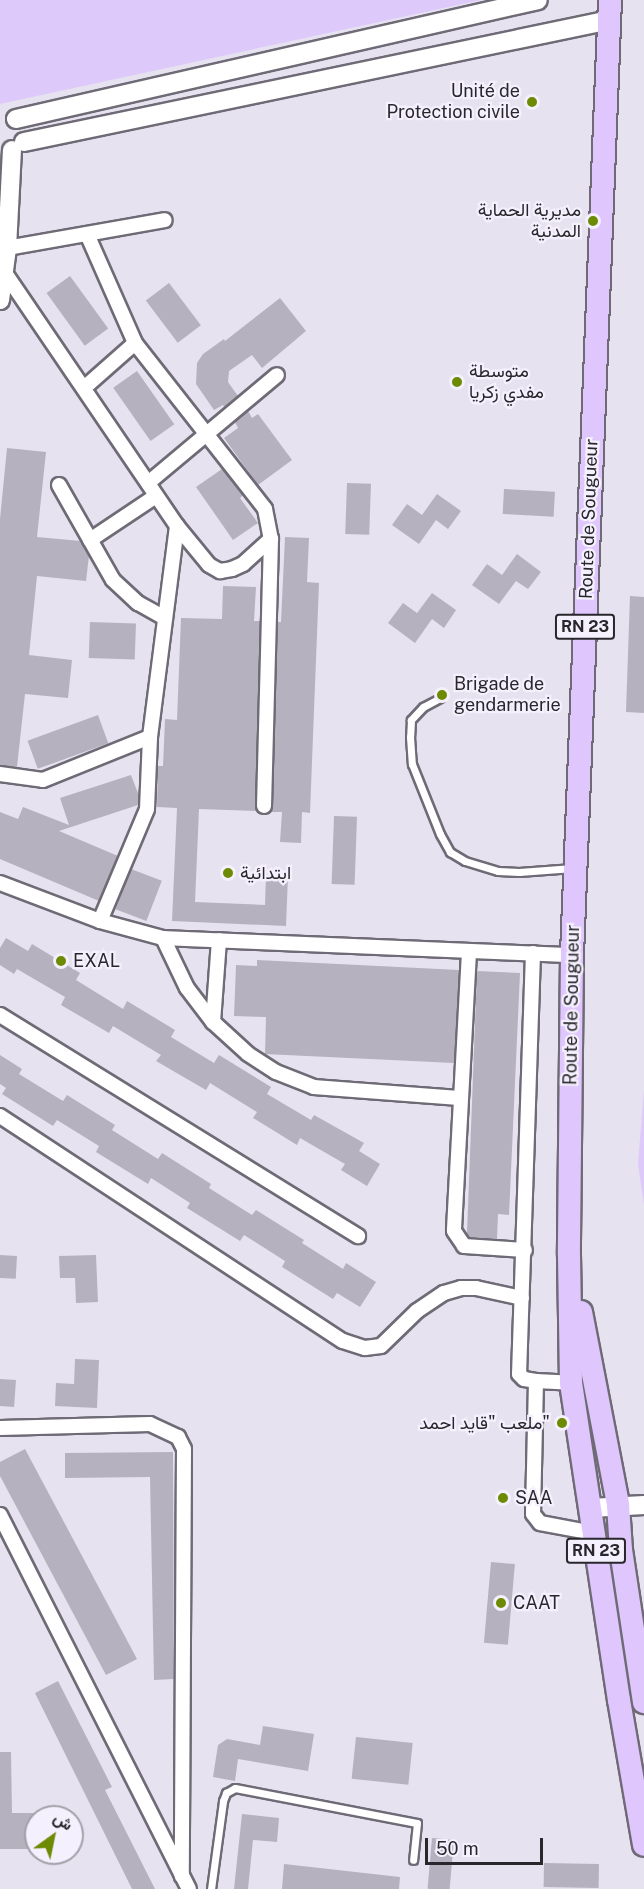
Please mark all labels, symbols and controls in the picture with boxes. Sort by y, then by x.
place label: Unité de Protection civile [386,81,520,124]
marker: Unité de Protection civile [525,95,539,109]
place label: مديرية الحماية المدنية [478,200,581,242]
marker: مديرية الحماية المدنية [586,214,600,228]
place label: متوسطة مفدي زكريا [469,361,544,404]
marker: متوسطة مفدي زكريا [450,375,464,389]
street label: Route de Sougueur [575,438,603,600]
road number: RN 23 [554,614,616,640]
place label: Brigade de gendarmerie [454,674,561,716]
marker: Brigade de gendarmerie [435,688,449,702]
place label: ابتدائية [240,862,291,884]
marker: ابتدائية [221,866,235,880]
street label: Route de Sougueur [560,924,584,1086]
place label: EXAL [73,950,120,972]
marker: EXAL [54,954,68,968]
place label: ملعب "قايد احمد" [419,1412,550,1434]
marker: ملعب "قايد احمد" [555,1416,569,1430]
place label: SAA [515,1487,552,1509]
marker: SAA [496,1491,510,1505]
road number: RN 23 [564,1538,628,1564]
place label: CAAT [513,1592,560,1614]
marker: CAAT [494,1596,508,1610]
north arrow [24,1805,84,1865]
text: ش [50,1808,76,1834]
scale bar [428,1826,546,1864]
text: 50 m [436,1838,479,1859]

